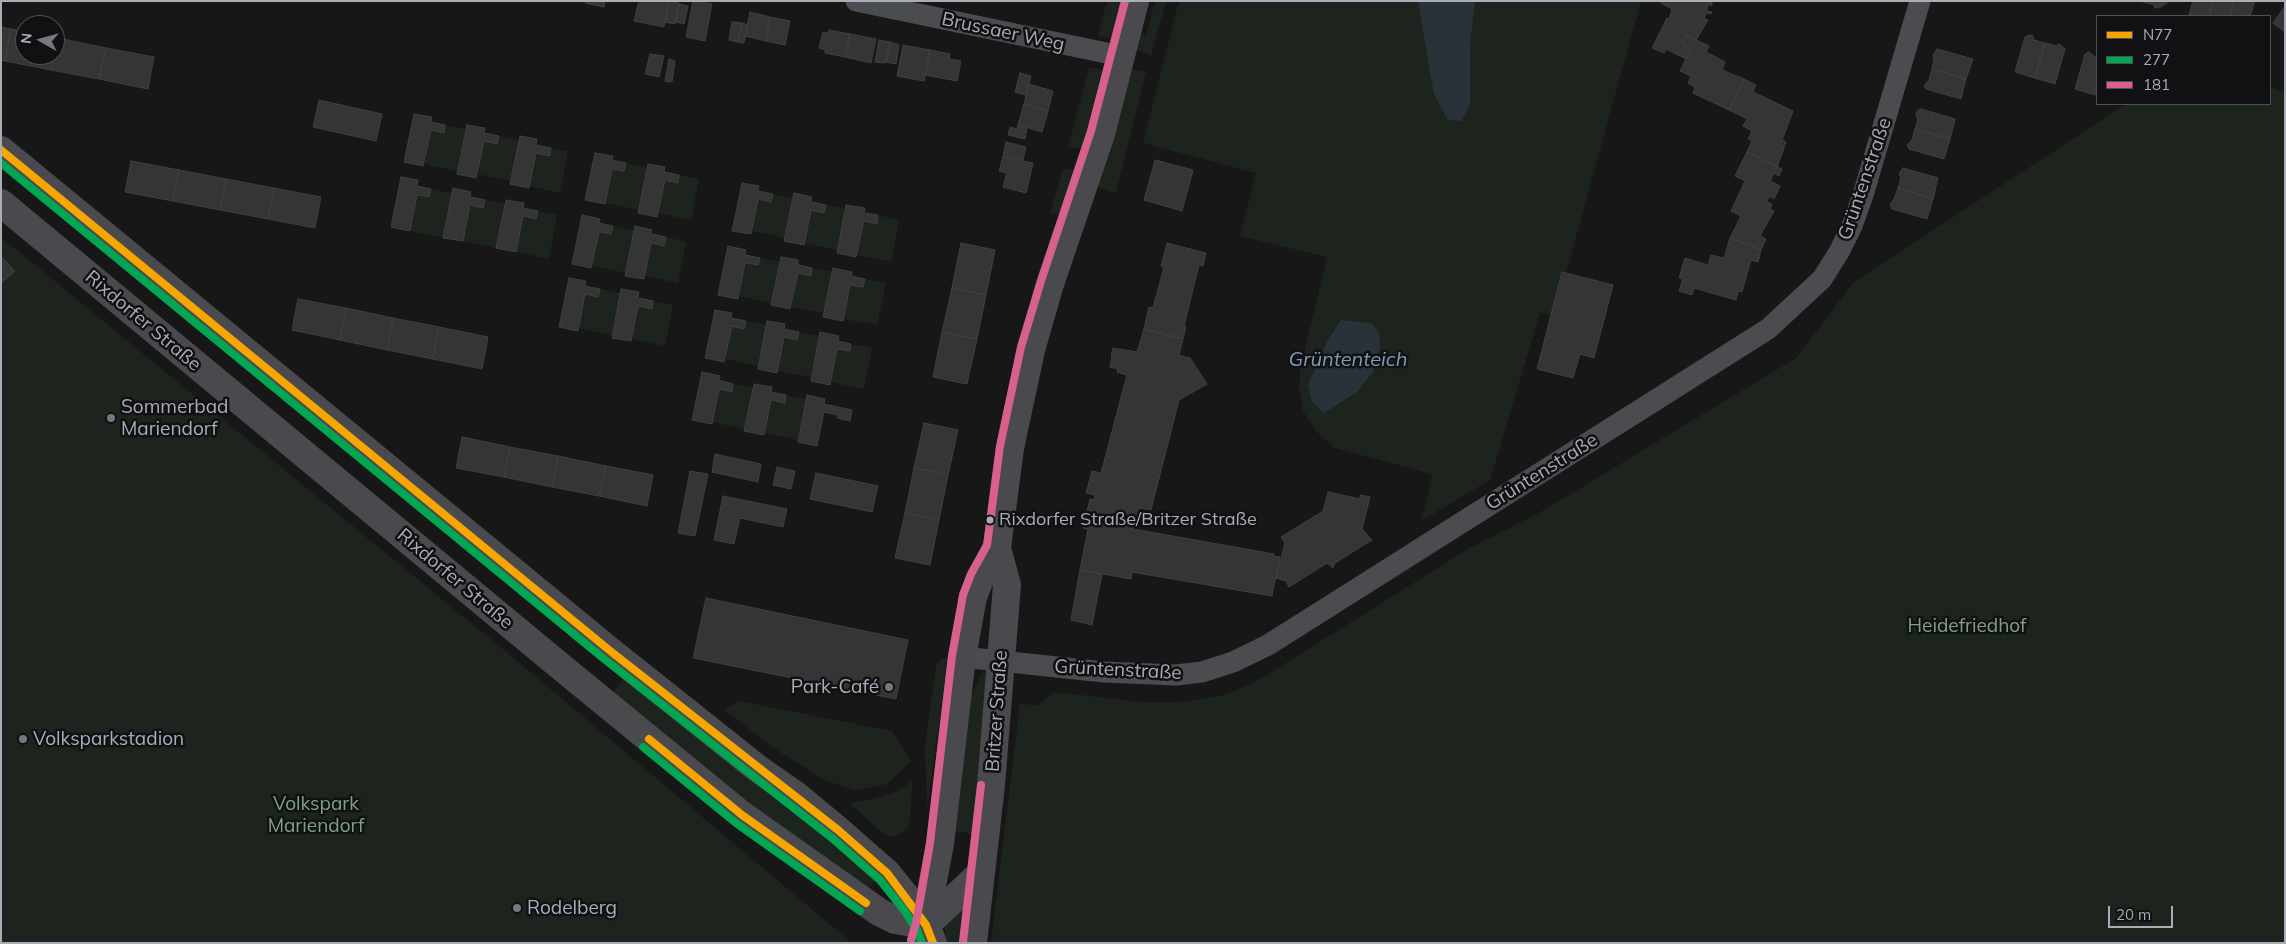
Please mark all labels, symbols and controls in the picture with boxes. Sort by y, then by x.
street label: Brussaer Weg [939,8,1067,56]
north arrow [15,15,65,65]
legend [2096,15,2271,105]
text: N77 [2143,25,2172,44]
text: N [17,32,36,45]
text: 277 [2143,50,2170,69]
text: 181 [2143,75,2170,94]
street label: Grüntenstraße [1833,115,1897,243]
street label: Rixdorfer Straße [80,266,206,376]
water label: Grüntenteich [1289,348,1407,372]
place label: Sommerbad Mariendorf [121,396,228,440]
marker: Sommerbad Mariendorf [105,412,117,424]
street label: Grüntenstraße [1482,429,1602,515]
place label: Rixdorfer Straße/Britzer Straße [999,509,1257,531]
marker: Rixdorfer Straße/Britzer Straße [985,515,995,525]
street label: Rixdorfer Straße [392,524,518,634]
park label: Heidefriedhof [1907,615,2027,637]
street label: Britzer Straße [981,649,1013,773]
street label: Grüntenstraße [1054,655,1182,685]
place label: Park-Café [791,676,879,698]
marker: Park-Café [883,681,895,693]
place label: Volksparkstadion [33,728,184,750]
marker: Volksparkstadion [17,733,29,745]
park label: Volkspark Mariendorf [268,793,364,837]
scale bar [2111,896,2176,928]
place label: Rodelberg [527,897,617,919]
marker: Rodelberg [511,902,523,914]
text: 20 m [2116,905,2151,924]

